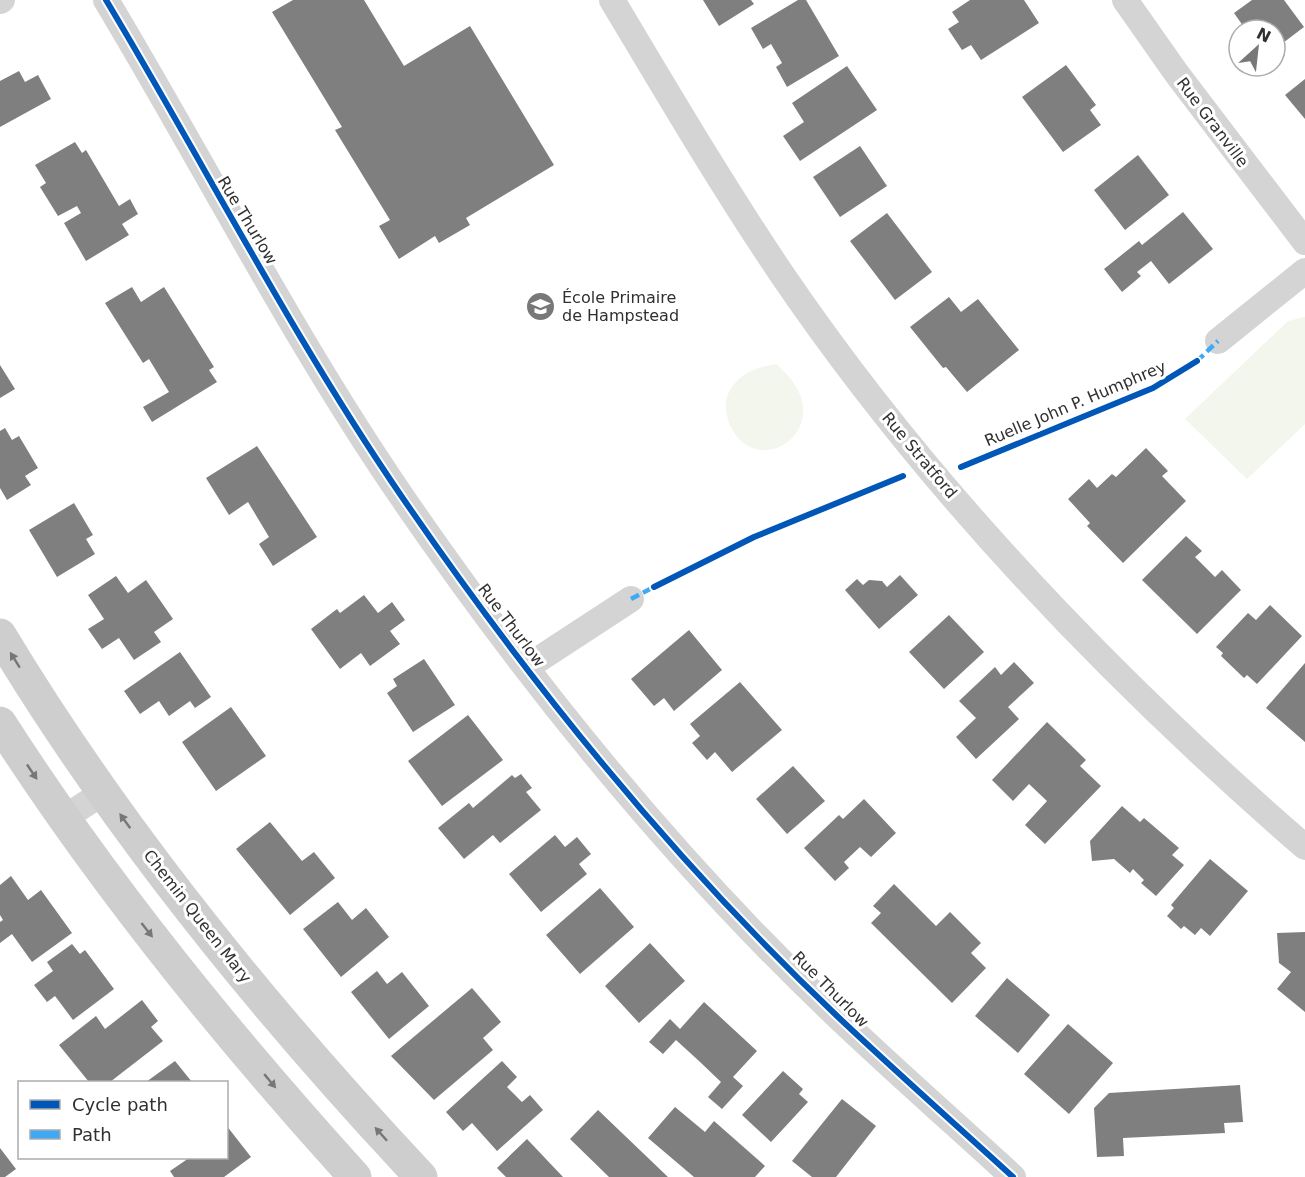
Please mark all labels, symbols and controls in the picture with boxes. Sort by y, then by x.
north arrow [1227,18,1287,78]
text: N [1253,24,1274,47]
street label: Rue Granville [1173,74,1252,171]
street label: Rue Thurlow [214,173,281,268]
place label: École Primaire de Hampstead [562,288,679,325]
school or university icon: École Primaire de Hampstead [525,290,557,322]
street label: Ruelle John P. Humphrey [982,357,1169,450]
street label: Rue Stratford [878,408,961,502]
street label: Rue Thurlow [474,580,549,671]
one-way arrow [10,652,21,668]
one-way arrow [26,764,37,780]
one-way arrow [119,814,131,830]
street label: Chemin Queen Mary [140,846,255,987]
one-way arrow [141,922,153,937]
street label: Rue Thurlow [789,947,873,1031]
one-way arrow [264,1073,277,1089]
legend [18,1081,228,1159]
text: Cycle path [72,1094,168,1115]
text: Path [72,1124,112,1145]
one-way arrow [375,1127,388,1142]

